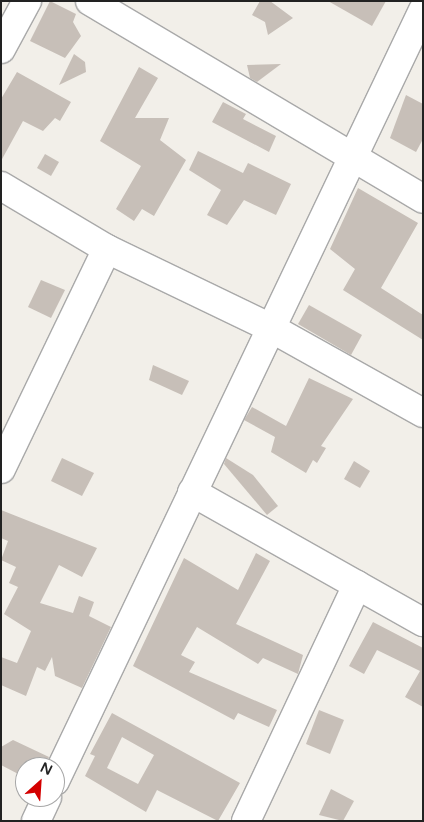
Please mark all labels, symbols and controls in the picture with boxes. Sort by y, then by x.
north arrow [15,757,65,807]
text: N [38,759,55,779]

